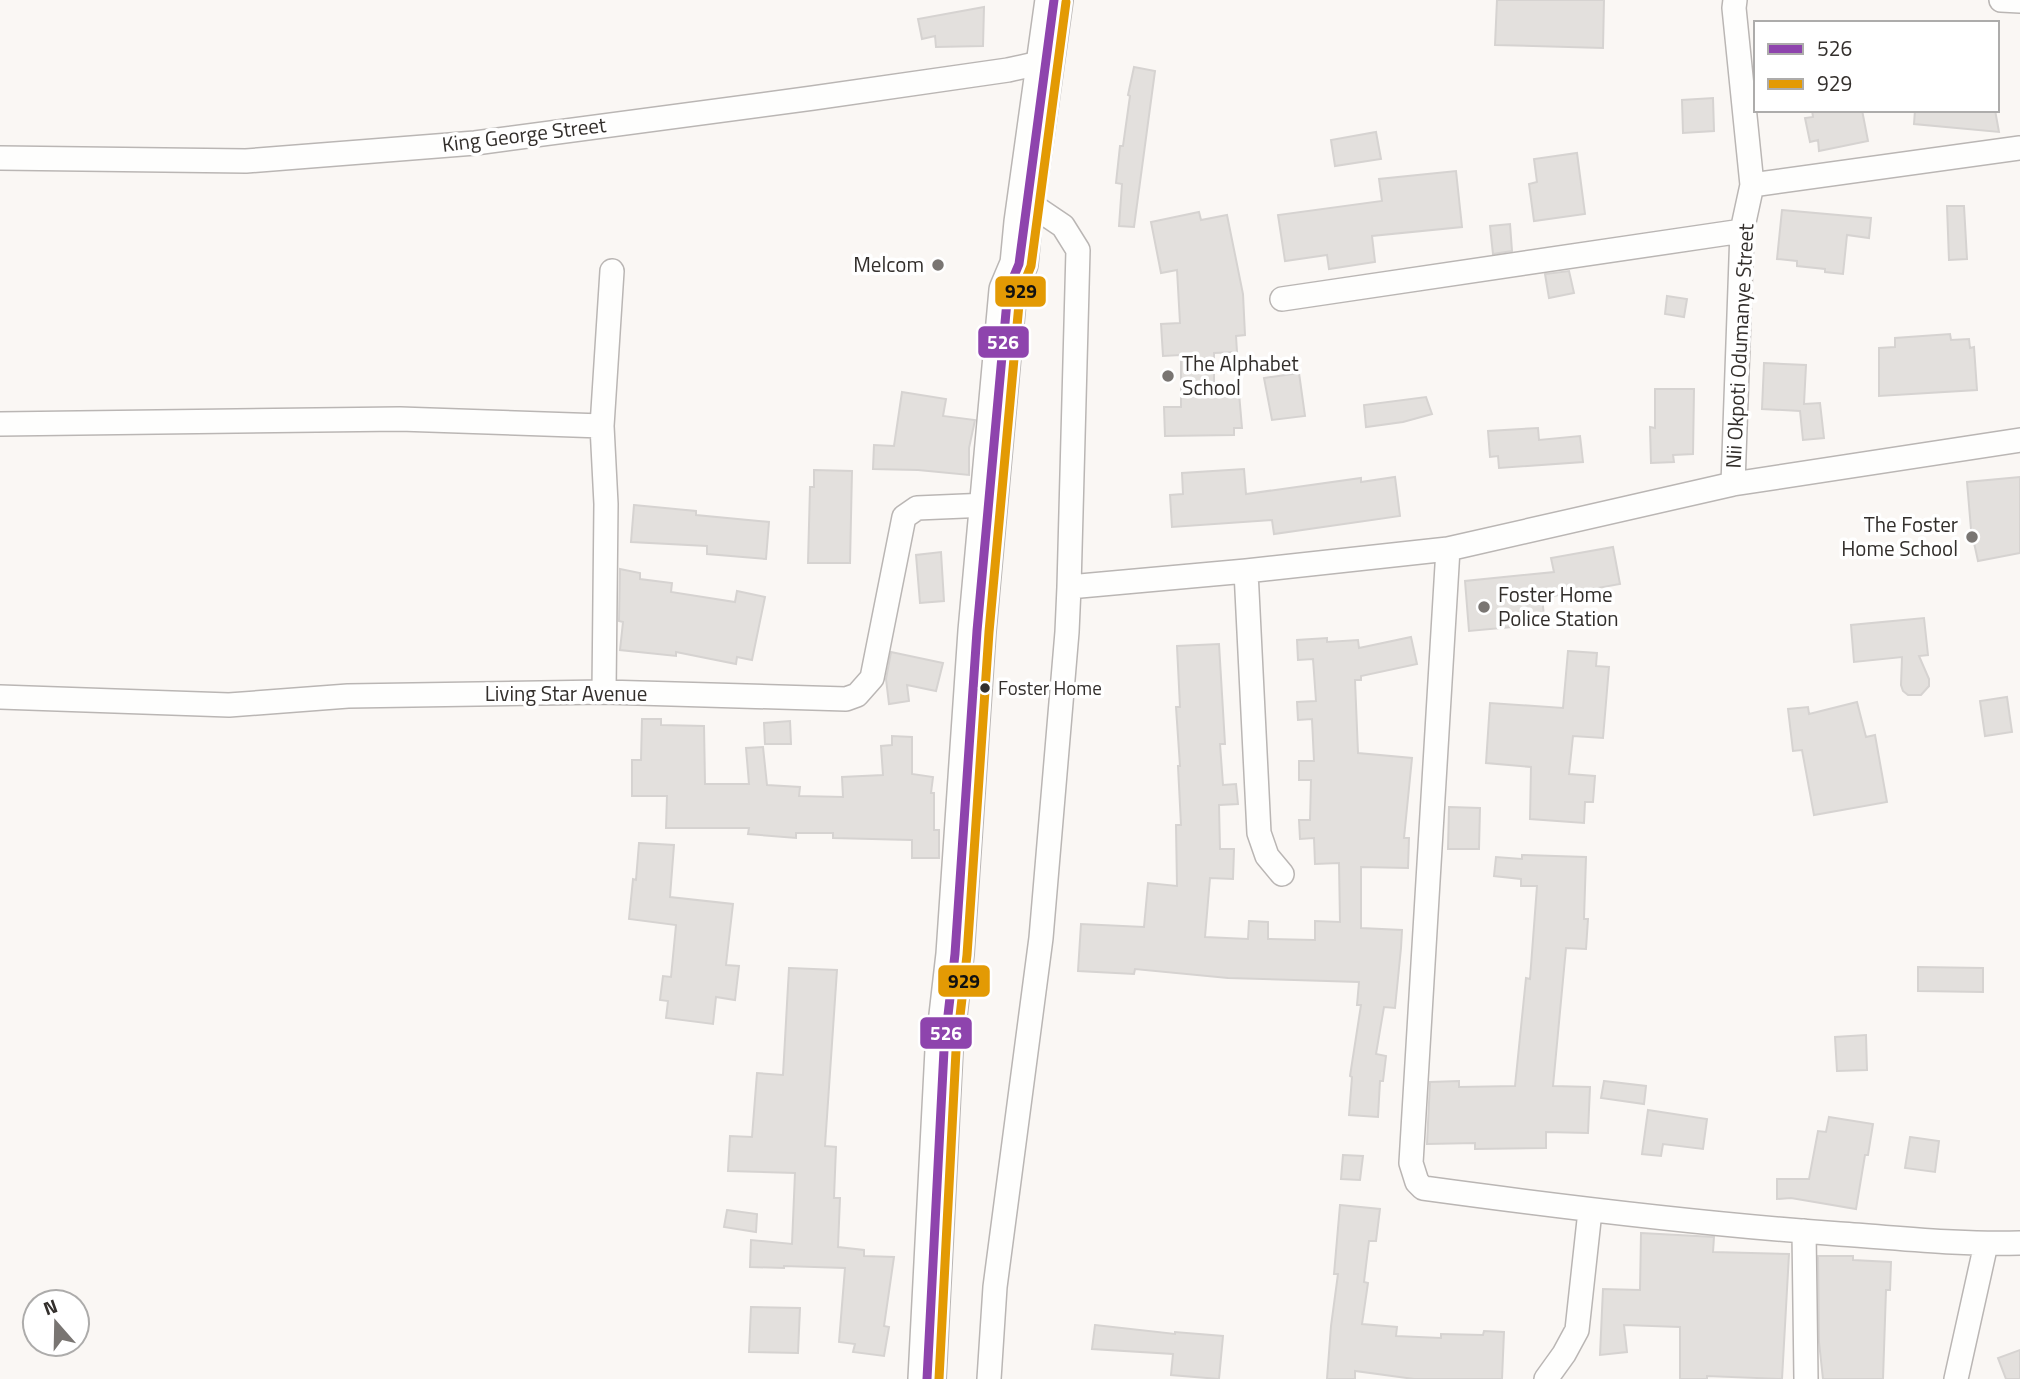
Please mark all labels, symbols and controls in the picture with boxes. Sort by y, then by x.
legend [1754,21,1999,112]
text: 526 [1817,32,1852,64]
text: 929 [1817,67,1852,99]
street label: King George Street [440,108,608,160]
street label: Nii Okpoti Odumanye Street [1717,222,1761,469]
place label: Melcom [853,248,924,280]
marker: Melcom [930,257,946,273]
line badge: 929 [994,275,1047,308]
text: 929 [1005,276,1037,305]
line badge: 526 [977,325,1030,359]
text: 526 [987,327,1019,356]
place label: The Alphabet School [1182,347,1299,403]
marker: The Alphabet School [1160,368,1176,384]
place label: The Foster Home School [1841,508,1958,564]
marker: The Foster Home School [1964,529,1980,545]
place label: Foster Home Police Station [1498,578,1619,634]
marker: Foster Home Police Station [1476,599,1492,615]
place label: Foster Home [998,673,1102,702]
street label: Living Star Avenue [485,677,647,709]
marker: Foster Home [978,681,992,695]
line badge: 929 [937,964,991,998]
text: 929 [948,966,980,995]
line badge: 526 [919,1016,973,1050]
text: 526 [930,1018,962,1047]
north arrow [21,1288,91,1358]
text: N [39,1291,61,1322]

